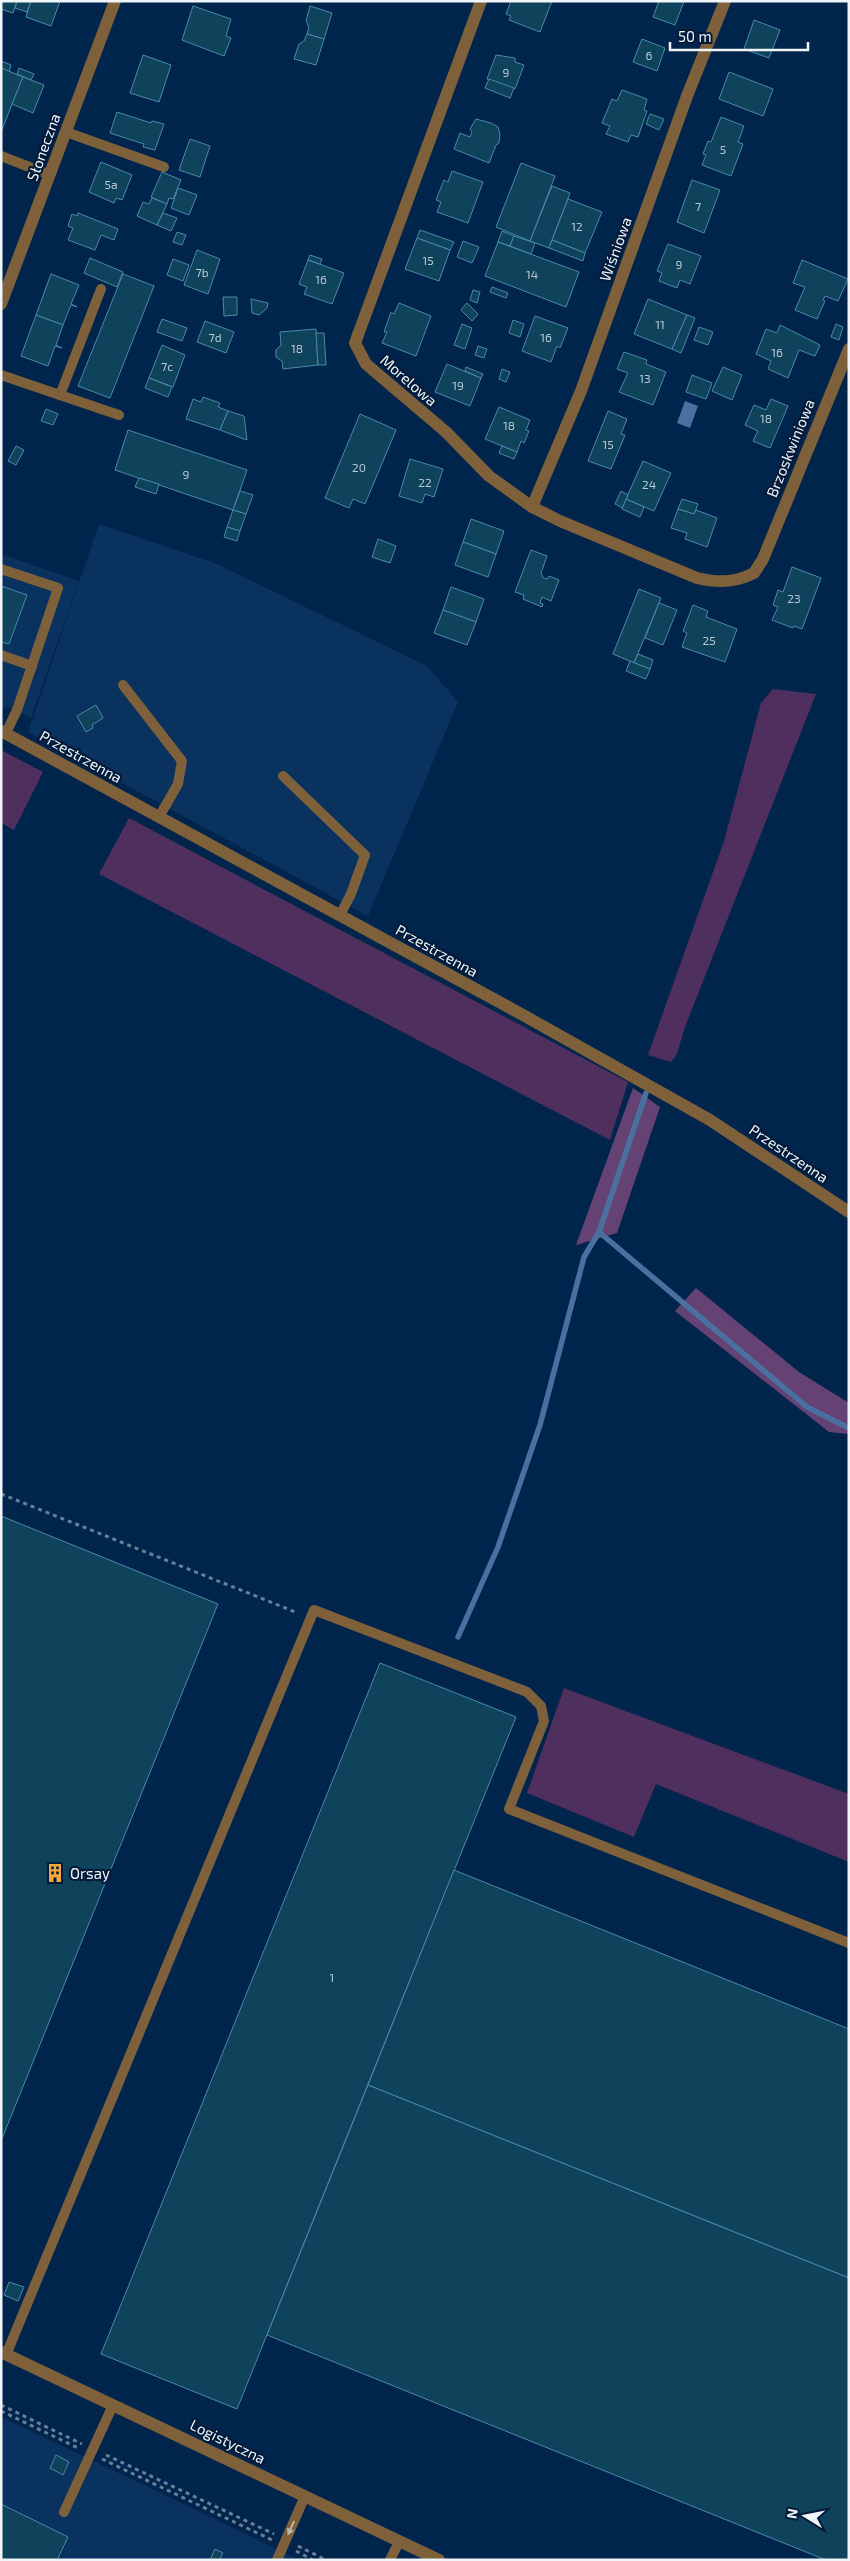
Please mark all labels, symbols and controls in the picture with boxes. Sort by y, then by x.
scale bar [670,20,808,52]
text: 50 m [678,27,712,45]
house number: 6 [646,48,653,62]
house number: 9 [503,65,510,79]
street label: Słoneczna [22,111,64,183]
house number: 5 [720,142,726,156]
house number: 5a [104,177,118,191]
house number: 7 [695,199,701,213]
street label: Wiśniowa [595,214,635,284]
house number: 12 [571,219,583,233]
house number: 15 [422,253,434,267]
house number: 9 [676,257,683,271]
house number: 7b [196,265,209,279]
house number: 14 [526,267,538,281]
house number: 16 [315,272,327,286]
house number: 11 [655,317,665,331]
house number: 7d [208,330,222,344]
house number: 16 [540,330,552,344]
house number: 18 [291,341,303,355]
house number: 16 [771,345,783,359]
street label: Morelowa [377,351,441,409]
house number: 7c [161,359,173,373]
house number: 13 [639,371,651,385]
house number: 19 [452,378,464,392]
street label: Brzoskwiniowa [762,396,818,500]
house number: 18 [760,411,772,425]
house number: 18 [503,418,515,432]
house number: 15 [602,437,614,451]
house number: 20 [352,460,366,474]
house number: 9 [183,467,190,481]
house number: 22 [418,475,432,489]
house number: 24 [642,477,656,491]
house number: 23 [787,591,801,605]
house number: 25 [702,633,716,647]
street label: Przestrzenna [37,726,125,786]
street label: Przestrzenna [393,920,481,980]
street label: Przestrzenna [746,1120,832,1186]
building icon: Orsay [44,1862,66,1884]
place label: Orsay [70,1864,110,1882]
house number: 1 [330,1970,334,1984]
street label: Logistyczna [187,2415,269,2467]
north arrow [780,2491,830,2541]
text: N [782,2507,801,2520]
one-way arrow [286,2521,294,2535]

